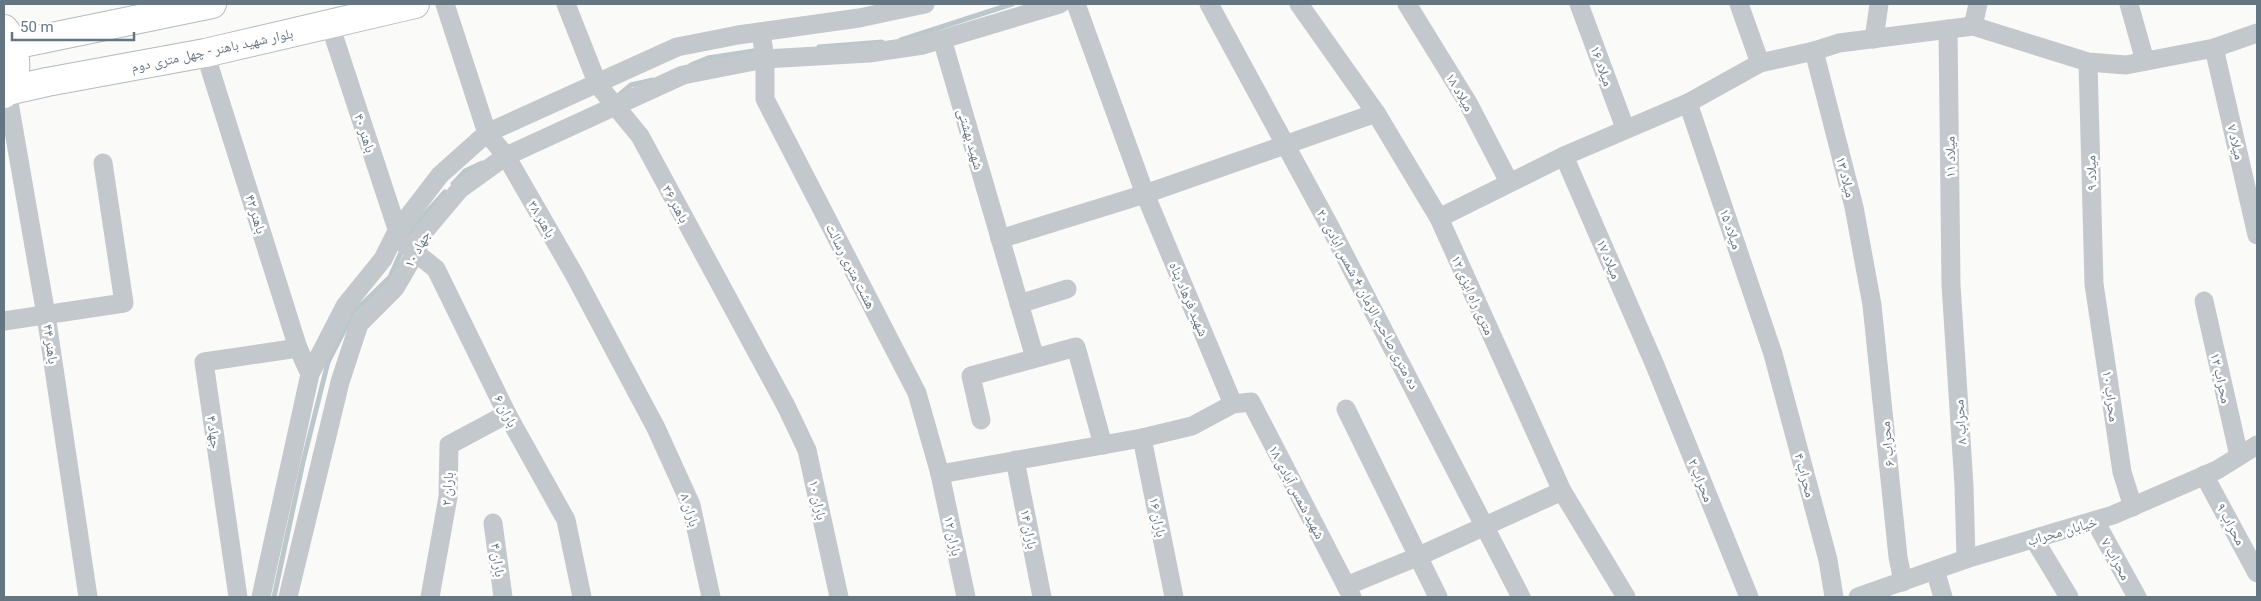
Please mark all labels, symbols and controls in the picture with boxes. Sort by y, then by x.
scale bar [12,10,135,42]
text: 50 m [20,18,54,36]
street label: بلوار شهید باهنر - چهل متری دوم [130,25,295,77]
street label: میلاد ۱۶ [1587,44,1617,88]
street label: میلاد ۱۸ [1442,70,1477,114]
street label: شهید بهشتی [954,107,987,172]
street label: باهنر ۴۰ [350,111,379,155]
street label: میلاد ۷ [2224,123,2248,161]
street label: میلاد ۱۱ [1942,136,1959,178]
street label: میلاد ۱۳ [1833,155,1859,199]
street label: میلاد ۹ [2082,155,2100,191]
street label: باهنر ۳۶ [659,182,693,226]
street label: باهنر ۴۲ [242,192,270,236]
street label: باهنر ۳۸ [524,198,559,241]
street label: ده متری صاحب الزمان + شمس ابادی ۲۰ [1313,206,1422,392]
street label: میلاد ۱۵ [1716,207,1745,251]
street label: هشت متری رسالت [822,221,879,312]
street label: جهاد ۱۰ [401,228,434,270]
street label: میلاد ۱۷ [1593,237,1625,281]
street label: ۱۲ متری راه ایزی [1447,253,1498,338]
street label: شهید فرهاد پناه [1165,259,1212,339]
street label: باهنر ۴۴ [39,323,62,365]
street label: محراب ۱۲ [2206,351,2235,405]
street label: محراب ۱۰ [2098,369,2123,423]
street label: باران ۶ [490,392,521,430]
street label: محراب ۸ [1950,399,1971,445]
street label: جهاد ۴ [204,414,224,450]
street label: محراب ۶ [1877,421,1898,467]
street label: شهید شمس آبادی ۱۸ [1265,442,1328,542]
street label: محراب ۴ [1790,451,1819,499]
street label: محراب ۲ [1684,456,1717,504]
street label: باران ۲ [438,471,457,507]
street label: باران ۱۰ [805,479,830,522]
street label: باران ۸ [676,491,703,529]
street label: باران ۱۶ [1145,496,1170,539]
street label: محراب ۹ [2212,500,2249,548]
street label: باران ۱۴ [1016,508,1041,551]
street label: خیابان محراب [2025,513,2099,550]
street label: باران ۱۲ [940,515,965,558]
street label: محراب ۷ [2097,535,2134,583]
street label: باران ۴ [487,542,508,578]

